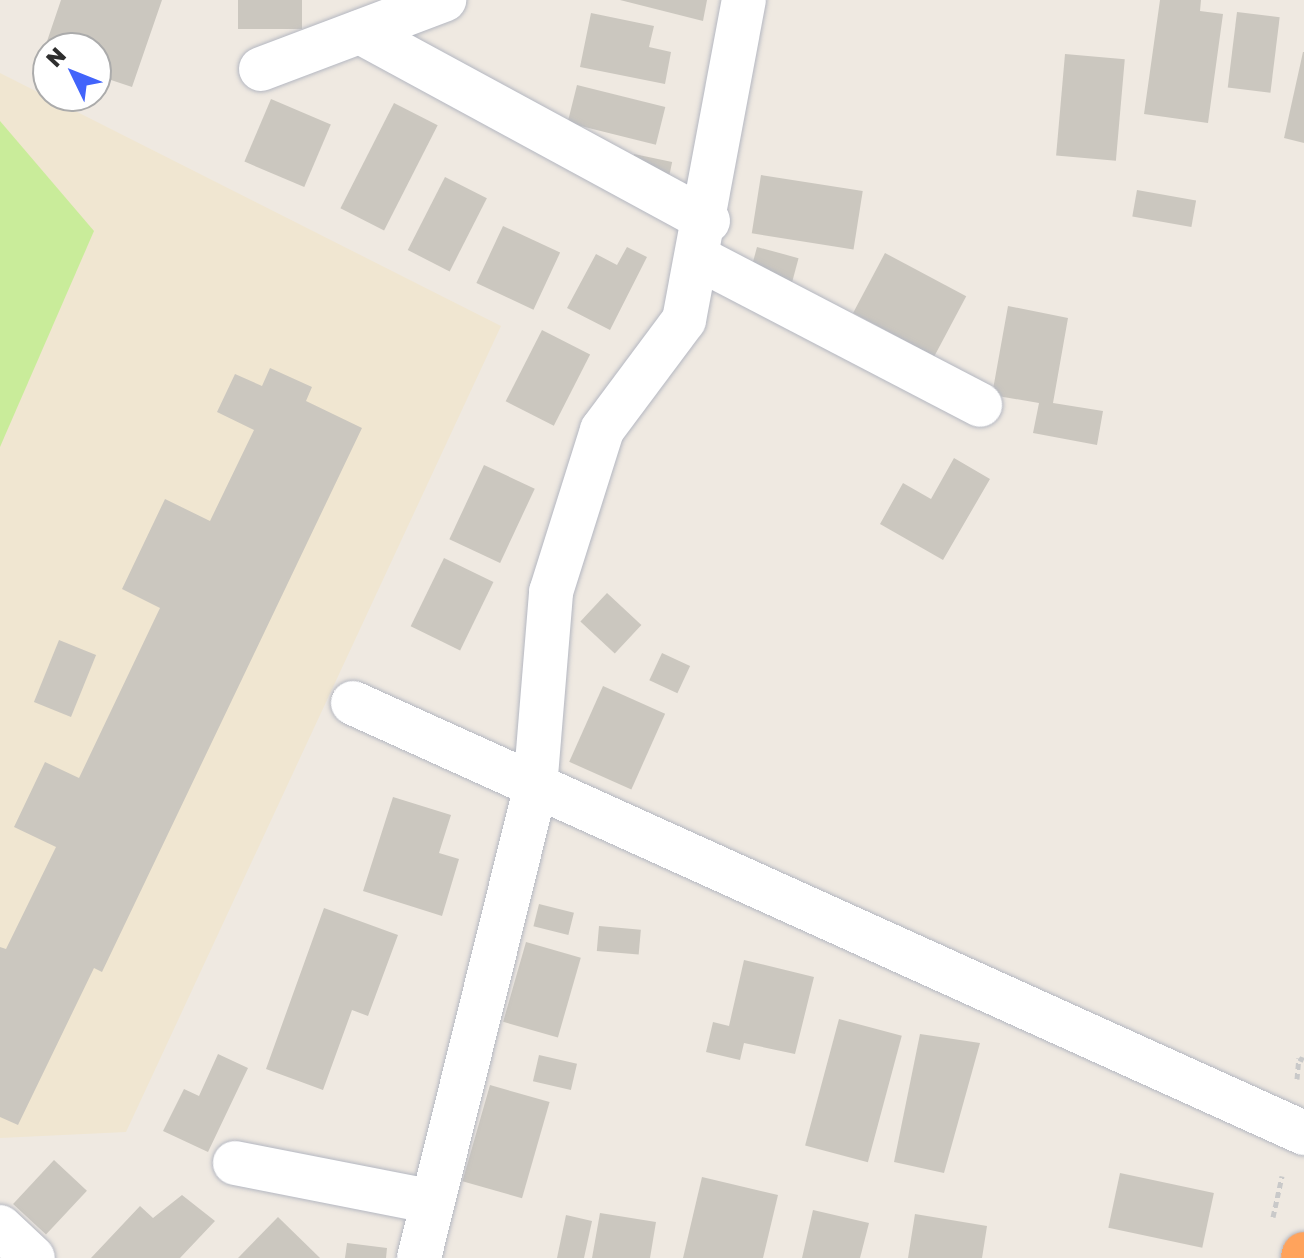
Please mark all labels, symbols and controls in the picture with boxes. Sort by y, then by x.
north arrow [32,32,112,112]
text: N [40,41,71,72]

